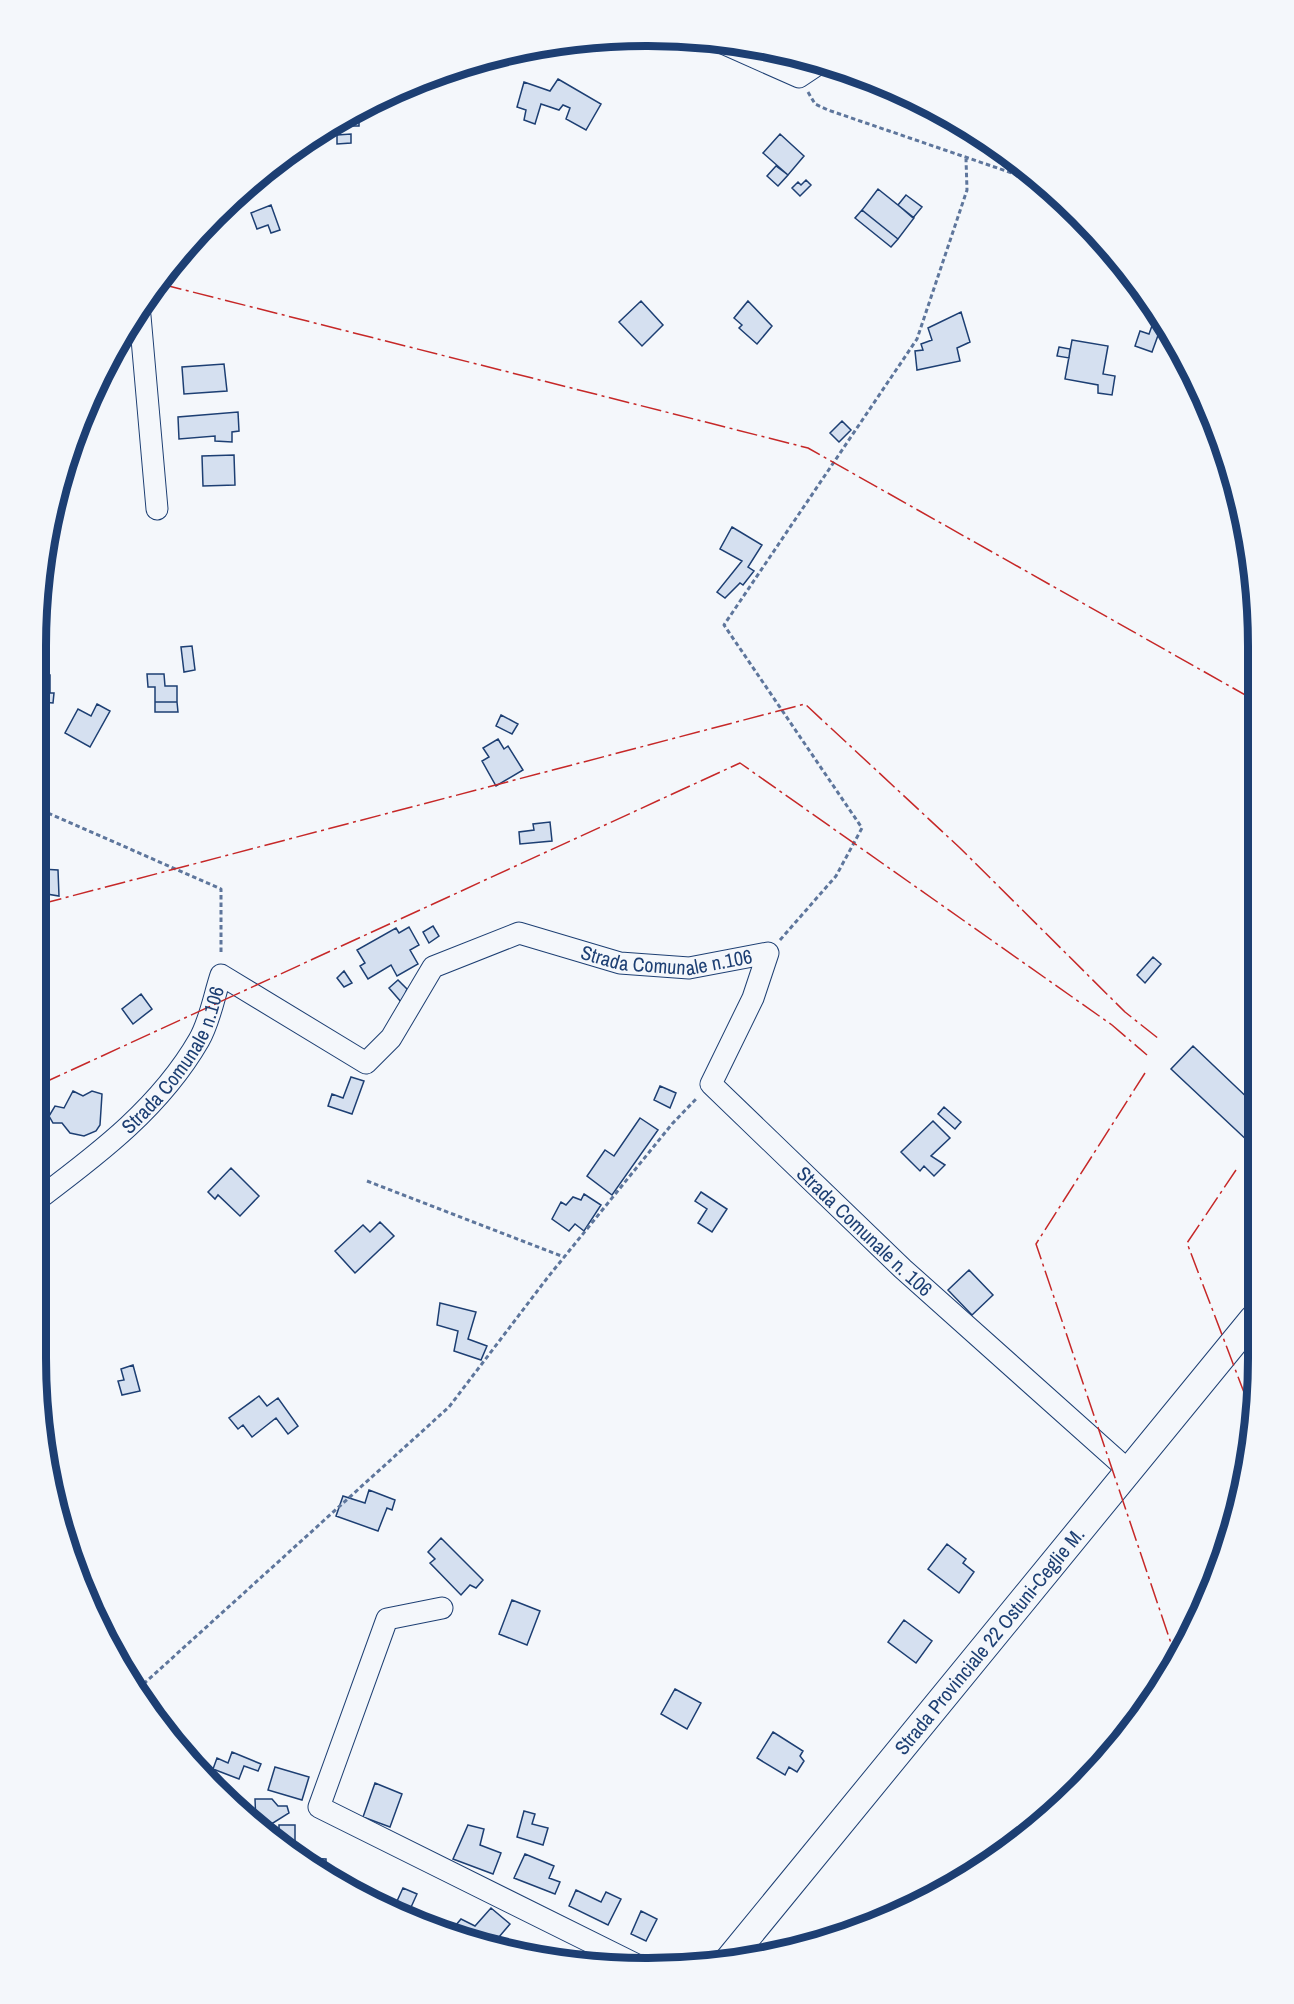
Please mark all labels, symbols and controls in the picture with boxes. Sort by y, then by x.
street label: Strada Comunale n.106 [578,938,754,981]
street label: Strada Comunale n.106 [115,983,230,1139]
street label: Strada Comunale n. 106 [791,1160,939,1302]
street label: Strada Provinciale 22 Ostuni-Ceglie M. [888,1521,1090,1760]

